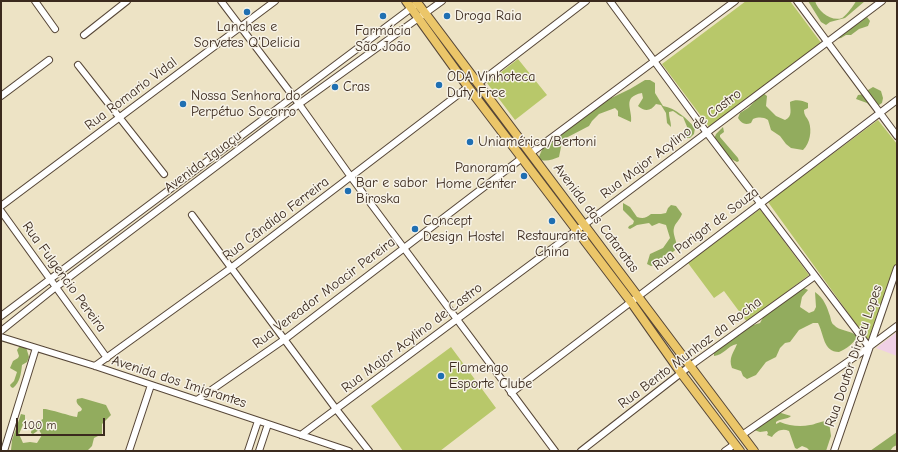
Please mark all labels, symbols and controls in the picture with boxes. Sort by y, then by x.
marker: Lanches e Sorvetes Q'Delicia [242,7,252,17]
place label: Droga Raia [455,8,522,24]
marker: Farmácia São João [378,11,388,21]
marker: Droga Raia [442,11,452,21]
place label: Lanches e Sorvetes Q'Delicia [194,19,300,52]
place label: Farmácia São João [355,23,411,56]
street label: Rua Romario Vidal [82,54,180,134]
place label: ODA Vinhoteca Duty Free [447,69,535,102]
place label: Cras [343,79,370,95]
marker: ODA Vinhoteca Duty Free [434,80,444,90]
marker: Cras [330,82,340,92]
street label: Rua Major Acylino de Castro [597,86,745,202]
place label: Nossa Senhora do Perpétuo Socorro [191,88,300,120]
marker: Nossa Senhora do Perpétuo Socorro [178,99,188,109]
street label: Avenida Iguaçu [161,128,245,196]
place label: Uniamérica/Bertoni [478,134,596,150]
marker: Uniamérica/Bertoni [465,137,475,147]
place label: Panorama Home Center [436,160,516,192]
street label: Avenida das Cataratas [550,160,642,276]
marker: Panorama Home Center [519,171,529,181]
street label: Rua Cândido Ferreira [219,174,333,264]
place label: Bar e sabor Biroska [356,175,427,208]
street label: Rua Parigot de Souza [650,184,762,274]
marker: Bar e sabor Biroska [343,186,353,196]
place label: Concept Design Hostel [423,213,505,246]
marker: Restaurante China [547,216,557,226]
street label: Rua Fulgencio Pereira [18,219,110,335]
marker: Concept Design Hostel [410,224,420,234]
place label: Restaurante China [517,228,587,260]
street label: Rua Vereador Moacir Pereira [249,234,399,352]
street label: Rua Major Acylino de Castro [338,280,486,396]
street label: Rua Doutor Dirceu Lopes [822,283,886,429]
street label: Rua Bento Munhoz da Rocha [615,294,765,412]
street label: Avenida dos Imigrantes [110,352,248,412]
place label: Flamengo Esporte Clube [449,360,532,392]
marker: Flamengo Esporte Clube [436,371,446,381]
scale bar [18,410,107,436]
text: 100 m [23,418,56,432]

